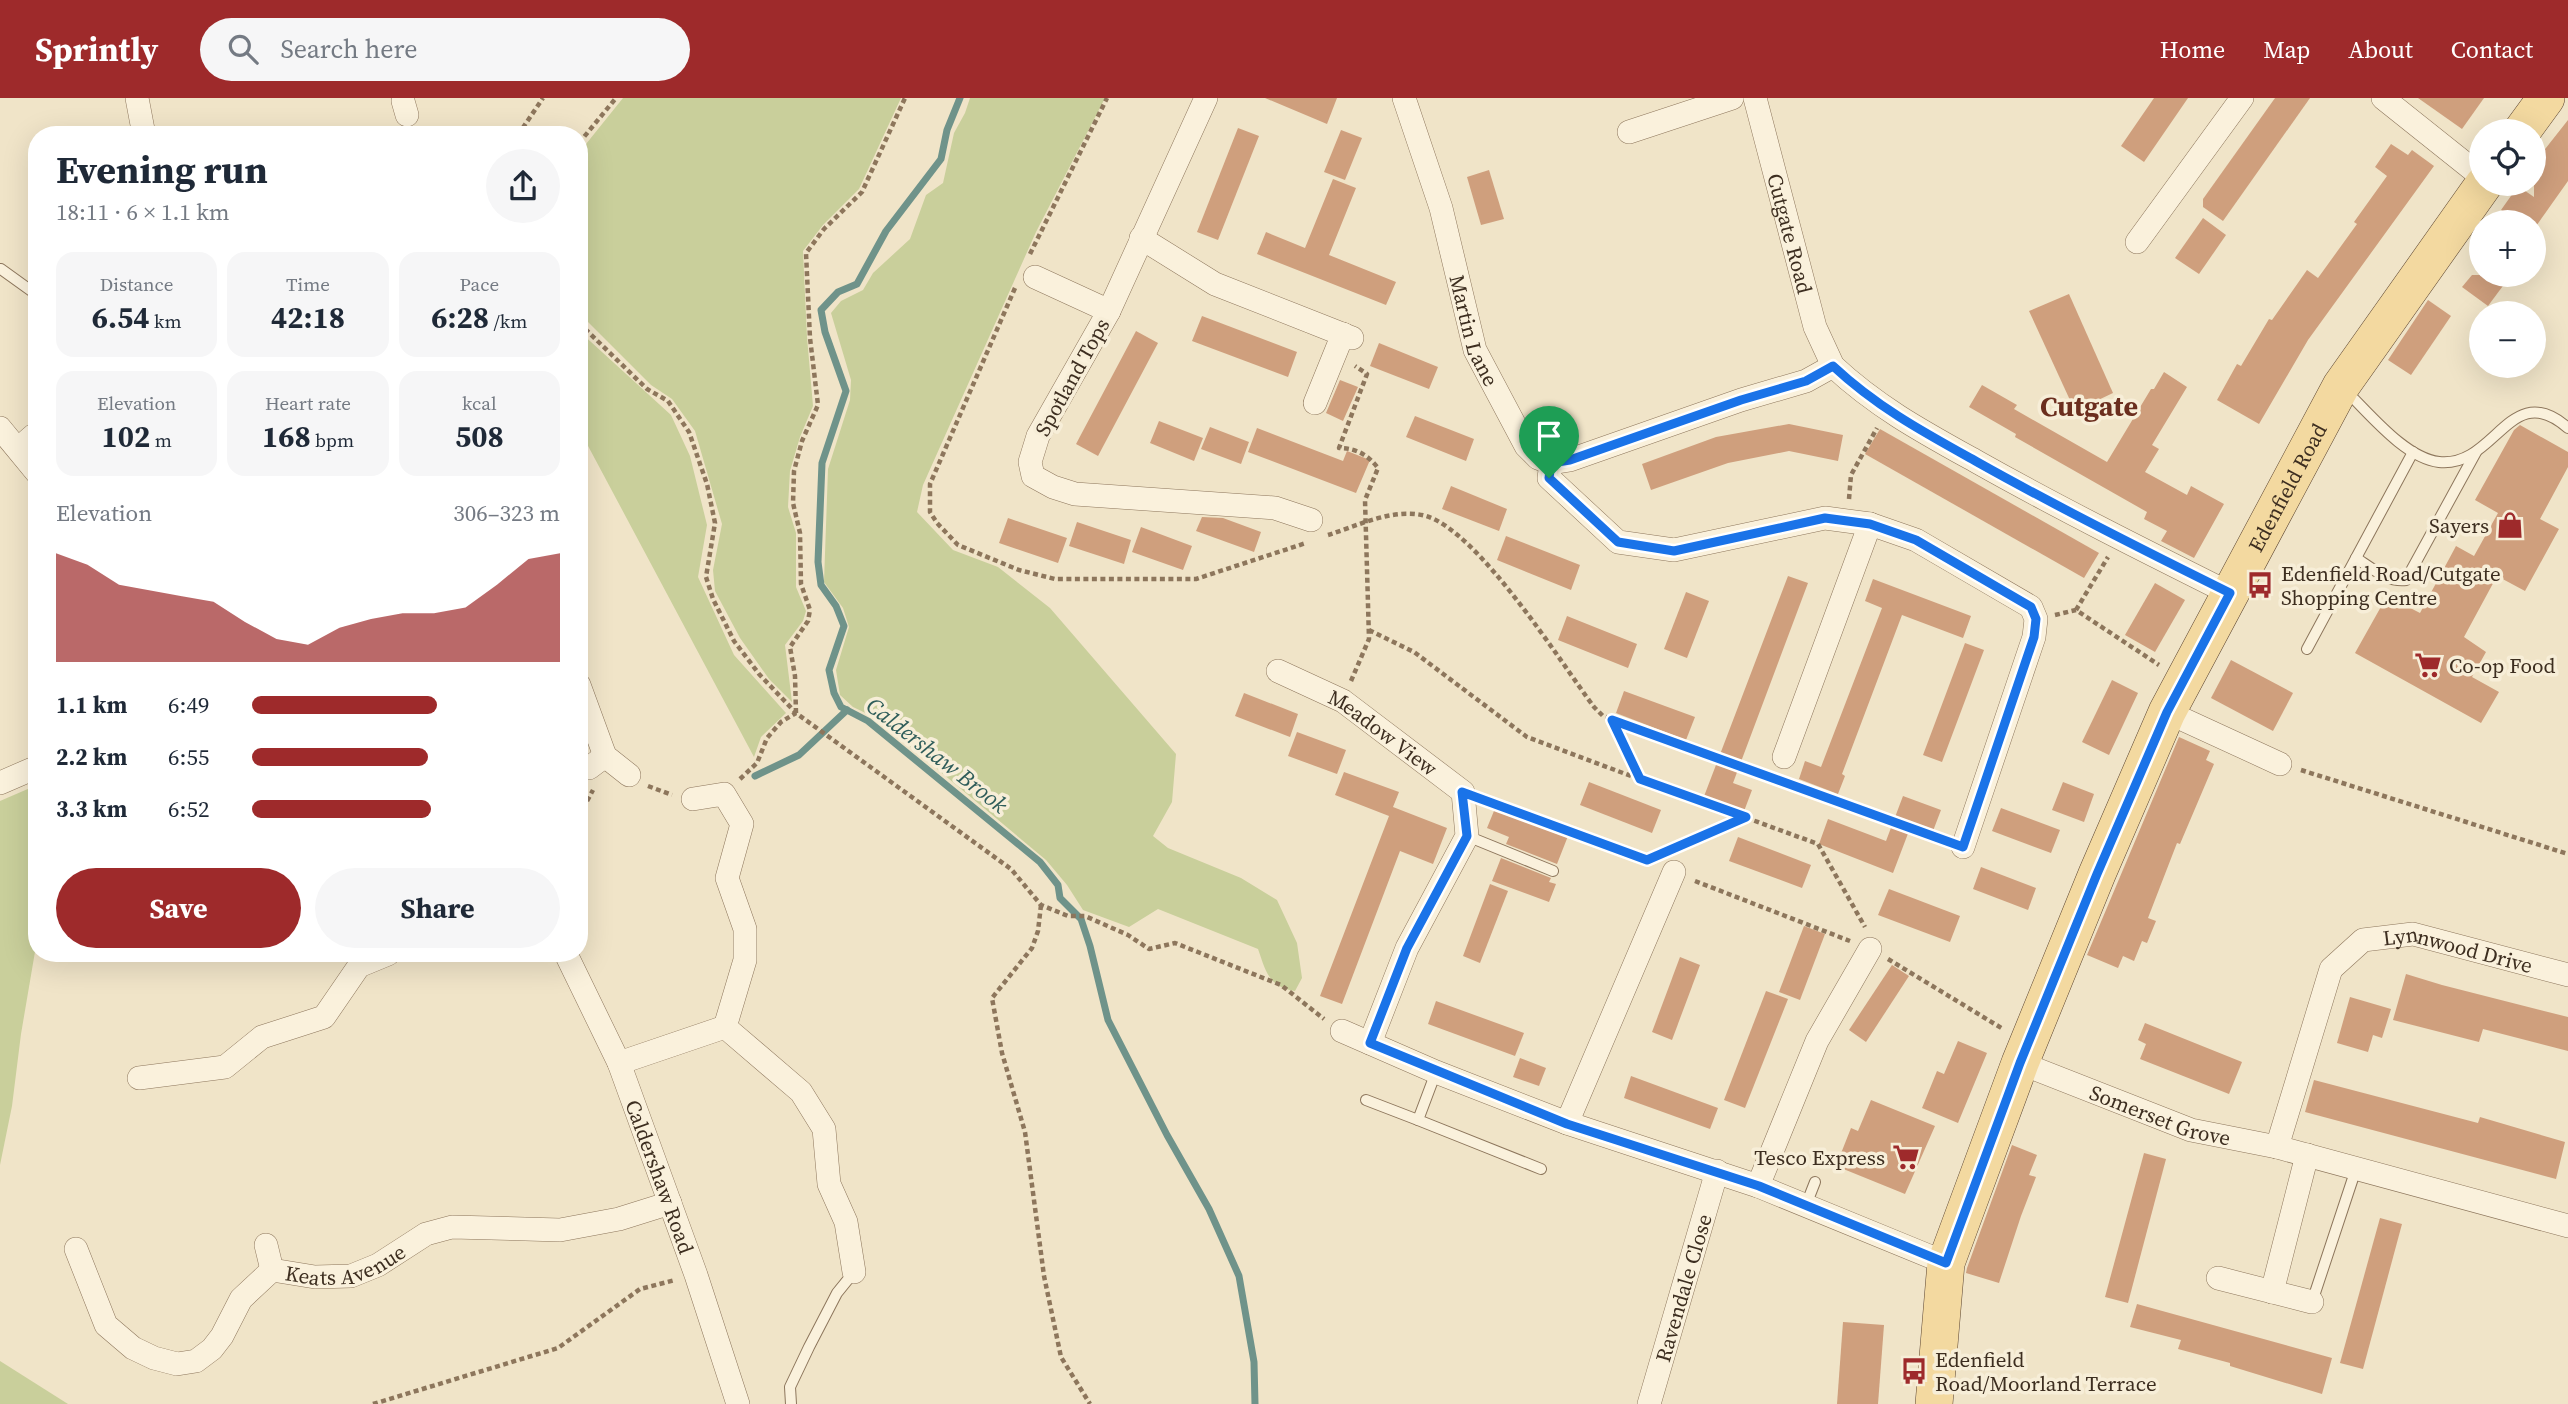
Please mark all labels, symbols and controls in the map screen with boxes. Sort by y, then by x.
search box [200,18,690,81]
text: Sprintly [35,27,158,72]
icon: search [224,30,262,68]
text: Search here [280,31,418,67]
text: Home [2160,33,2225,66]
text: Map [2263,33,2310,66]
text: About [2348,33,2413,66]
text: Contact [2451,33,2533,66]
map controls [2469,119,2546,378]
button: locate [2469,119,2546,196]
text: Evening run [56,144,268,196]
button: share [486,149,560,223]
street label: Cutgate Road [1761,170,1820,297]
text: 18:11 · 6 × 1.1 km [56,196,230,228]
button: + [2469,210,2546,287]
text: Distance [100,271,173,297]
text: Time [286,271,330,297]
text: Pace [459,271,499,297]
street label: Martin Lane [1443,272,1506,391]
text: 6.54 [92,297,150,338]
text: 42:18 [271,297,345,338]
text: 6:28 [431,297,489,338]
button: − [2469,301,2546,378]
text: km [150,308,182,334]
text: /km [489,308,527,334]
street label: Spotland Tops [1028,313,1116,441]
district label: Cutgate [2040,387,2138,425]
text: Elevation [97,390,176,416]
text: Heart rate [265,390,351,416]
text: kcal [462,390,497,416]
pin [1519,406,1579,478]
text: 102 [102,416,150,457]
text: 168 [262,416,311,457]
text: 508 [455,416,504,457]
icon: arrive [1530,417,1568,455]
street label: Edenfield Road [2241,418,2333,557]
text: m [150,427,172,453]
text: bpm [311,427,354,453]
text: Elevation [56,497,152,529]
text: 306–323 m [453,497,560,529]
shop icon: Sayers [2495,510,2525,540]
place label: Sayers [2429,511,2489,540]
place label: Edenfield Road/Cutgate Shopping Centre [2281,559,2501,612]
bus stop icon: Edenfield Road/Cutgate Shopping Centre [2245,570,2275,600]
supermarket icon: Co-op Food [2413,650,2443,680]
place label: Co-op Food [2449,651,2556,680]
street label: Meadow View [1324,682,1444,782]
text: 1.1 km [56,689,127,721]
text: 6:49 [168,689,209,721]
water label: Caldershaw Brook [859,690,1015,821]
text: 2.2 km [56,741,127,773]
text: 6:55 [168,741,209,773]
text: 3.3 km [56,793,127,825]
text: 6:52 [168,793,209,825]
button: Save [56,868,301,948]
button: Share [315,868,560,948]
street label: Lynnwood Drive [2381,919,2536,980]
street label: Somerset Grove [2086,1077,2233,1152]
street label: Caldershaw Road [619,1095,702,1258]
supermarket icon: Tesco Express [1891,1142,1921,1172]
place label: Tesco Express [1754,1143,1885,1172]
street label: Ravendale Close [1648,1210,1718,1365]
street label: Keats Avenue [283,1237,411,1292]
place label: Edenfield Road/Moorland Terrace [1935,1345,2157,1398]
bus stop icon: Edenfield Road/Moorland Terrace [1899,1356,1929,1386]

